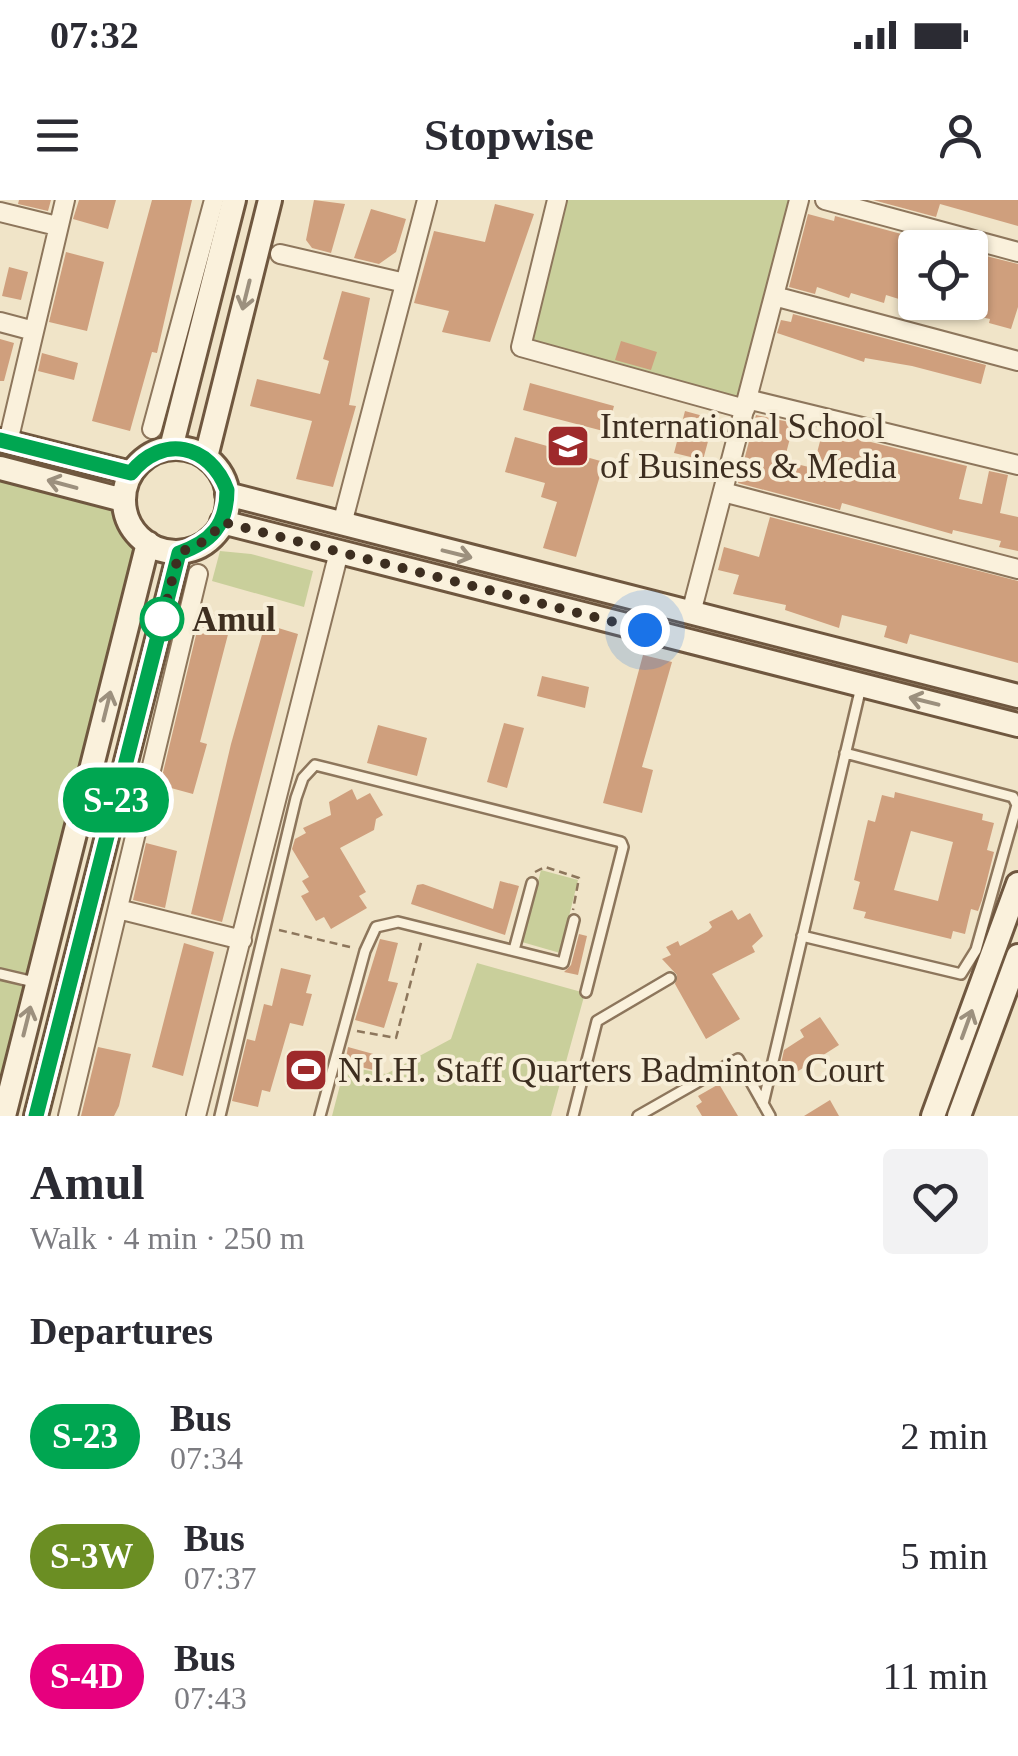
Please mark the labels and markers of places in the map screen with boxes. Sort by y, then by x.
place label: International School of Business & Media [600,407,897,486]
school or university icon: International School of Business & Media [545,423,591,469]
marker: Amul [141,598,183,640]
place label: Amul [192,600,276,639]
sports icon: N.I.H. Staff Quarters Badminton Court [283,1047,329,1093]
place label: N.I.H. Staff Quarters Badminton Court [338,1051,885,1090]

